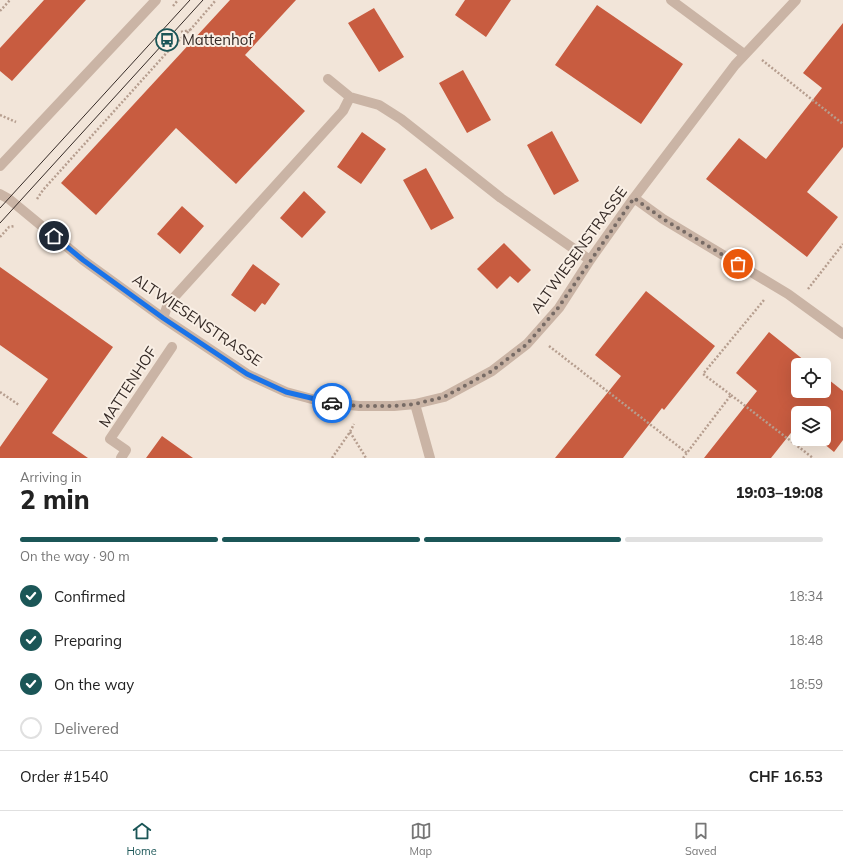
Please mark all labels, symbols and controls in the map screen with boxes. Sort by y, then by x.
bus stop icon: Mattenhof [154,27,180,53]
place label: Mattenhof [182,30,254,49]
street label: ALTWIESENSTRASSE [526,183,631,317]
pin [37,219,71,253]
icon: home [43,225,65,247]
pin [721,247,755,281]
icon: bag [727,253,749,275]
street label: ALTWIESENSTRASSE [129,269,266,370]
street label: MATTENHOF [94,343,161,431]
map controls [791,358,831,446]
button: locate [791,358,831,398]
courier [312,383,352,423]
icon: car [321,392,343,414]
button: layers [791,406,831,446]
text: Arriving in [20,469,82,485]
text: 2 min [20,483,90,516]
text: 19:03–19:08 [736,483,823,502]
text: On the way · 90 m [20,548,130,564]
icon: check [20,585,42,607]
text: Confirmed [54,587,125,606]
text: 18:34 [789,588,823,604]
icon: check [20,629,42,651]
text: Preparing [54,631,122,650]
text: 18:48 [789,632,823,648]
icon: check [20,673,42,695]
text: On the way [54,675,134,694]
text: 18:59 [789,676,823,692]
text: Delivered [54,719,119,738]
text: Order #1540 [20,767,108,786]
text: CHF 16.53 [749,767,823,786]
tab: Home [126,820,157,858]
tab: Map [409,820,432,858]
tab: Saved [685,820,717,858]

